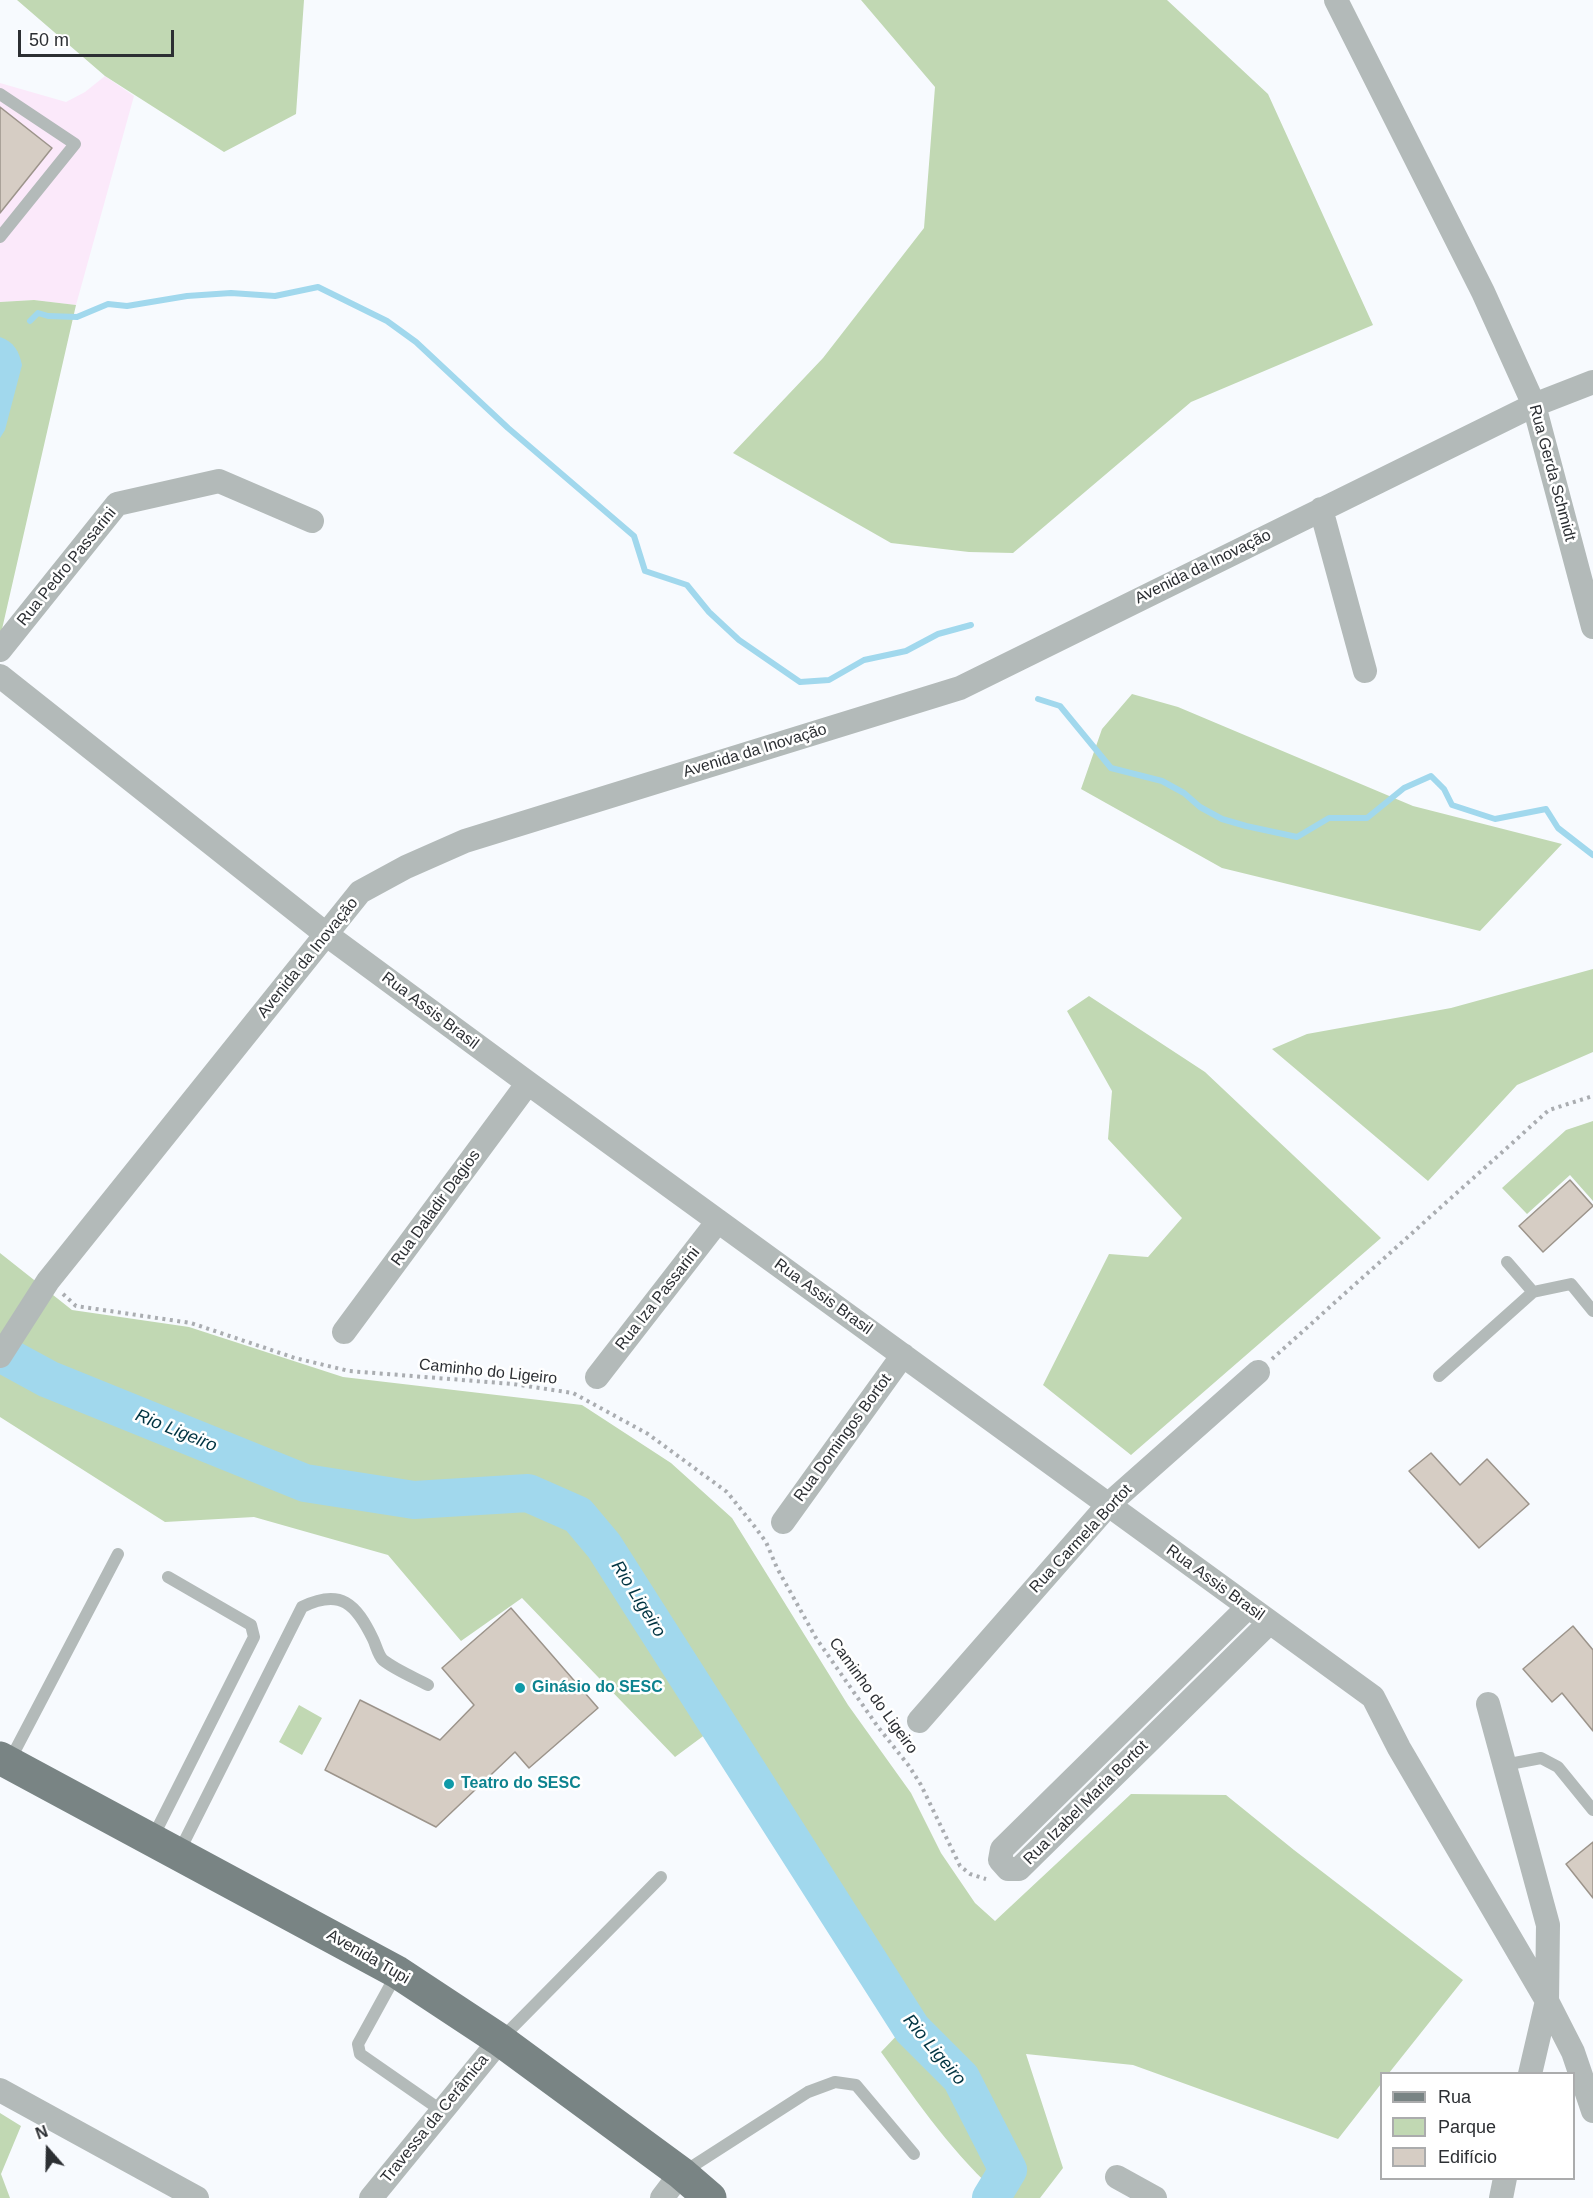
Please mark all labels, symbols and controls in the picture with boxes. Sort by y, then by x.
scale bar [21,18,177,56]
text: 50 m [29,30,69,50]
street label: Rua Gerda Schmidt [1525,403,1579,543]
street label: Rua Pedro Passarini [13,504,121,630]
street label: Avenida da Inovação [1132,526,1274,608]
street label: Avenida da Inovação [681,720,829,782]
street label: Avenida da Inovação [254,894,362,1022]
street label: Rua Assis Brasil [378,968,482,1054]
street label: Rua Daladir Dagios [387,1146,485,1270]
street label: Rua Iza Passarini [612,1244,704,1354]
street label: Rua Assis Brasil [770,1255,876,1339]
street label: Caminho do Ligeiro [418,1355,558,1389]
street label: Rua Domingos Bortot [790,1370,896,1506]
water label: Rio Ligeiro [132,1405,220,1457]
street label: Rua Carmela Bortot [1026,1481,1136,1597]
street label: Rua Assis Brasil [1162,1541,1268,1625]
water label: Rio Ligeiro [606,1557,670,1641]
street label: Caminho do Ligeiro [824,1634,922,1758]
place label: Ginásio do SESC [532,1678,663,1698]
marker: Ginásio do SESC [513,1681,527,1695]
street label: Rua Izabel Maria Bortot [1020,1737,1152,1869]
place label: Teatro do SESC [461,1774,581,1794]
marker: Teatro do SESC [442,1777,456,1791]
street label: Avenida Tupi [323,1926,413,1988]
water label: Rio Ligeiro [898,2010,970,2090]
street label: Travessa da Cerâmica [377,2051,493,2187]
legend [1380,2072,1575,2180]
text: Rua [1438,2087,1471,2107]
text: Parque [1438,2117,1496,2137]
north arrow [18,2120,78,2180]
text: N [33,2123,50,2143]
text: Edifício [1438,2147,1497,2167]

